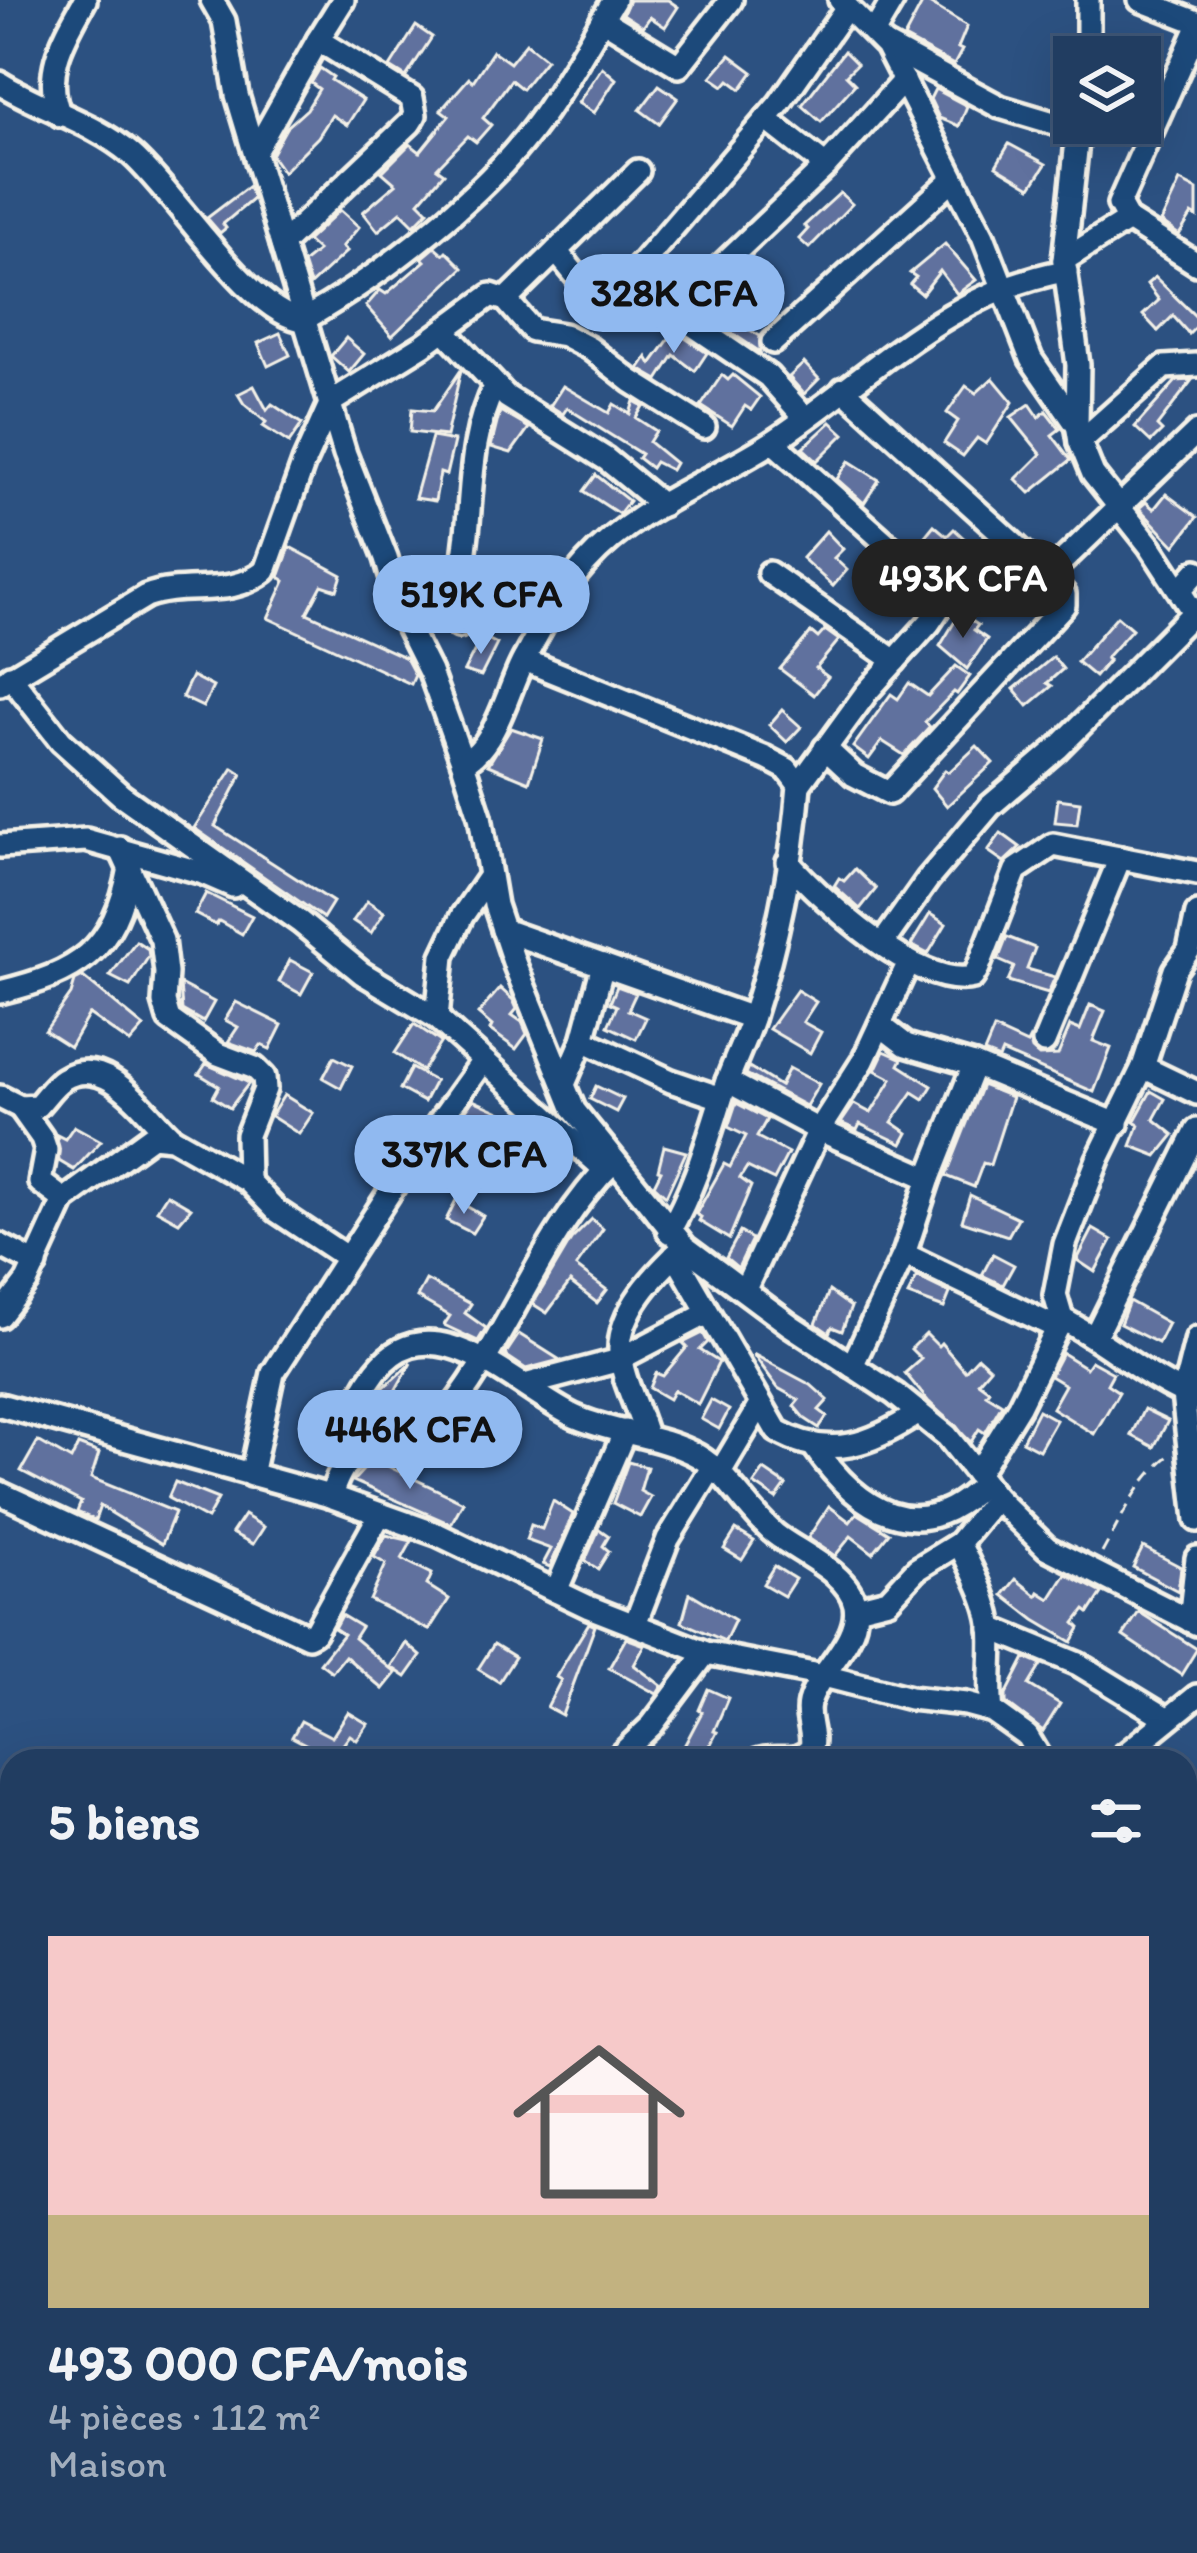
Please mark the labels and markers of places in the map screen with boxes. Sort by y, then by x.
pin: 328K CFA [550,254,798,356]
pin: 493K CFA [839,539,1087,641]
pin: 519K CFA [357,555,605,657]
pin: 337K CFA [340,1115,588,1217]
pin: 446K CFA [286,1390,534,1492]

